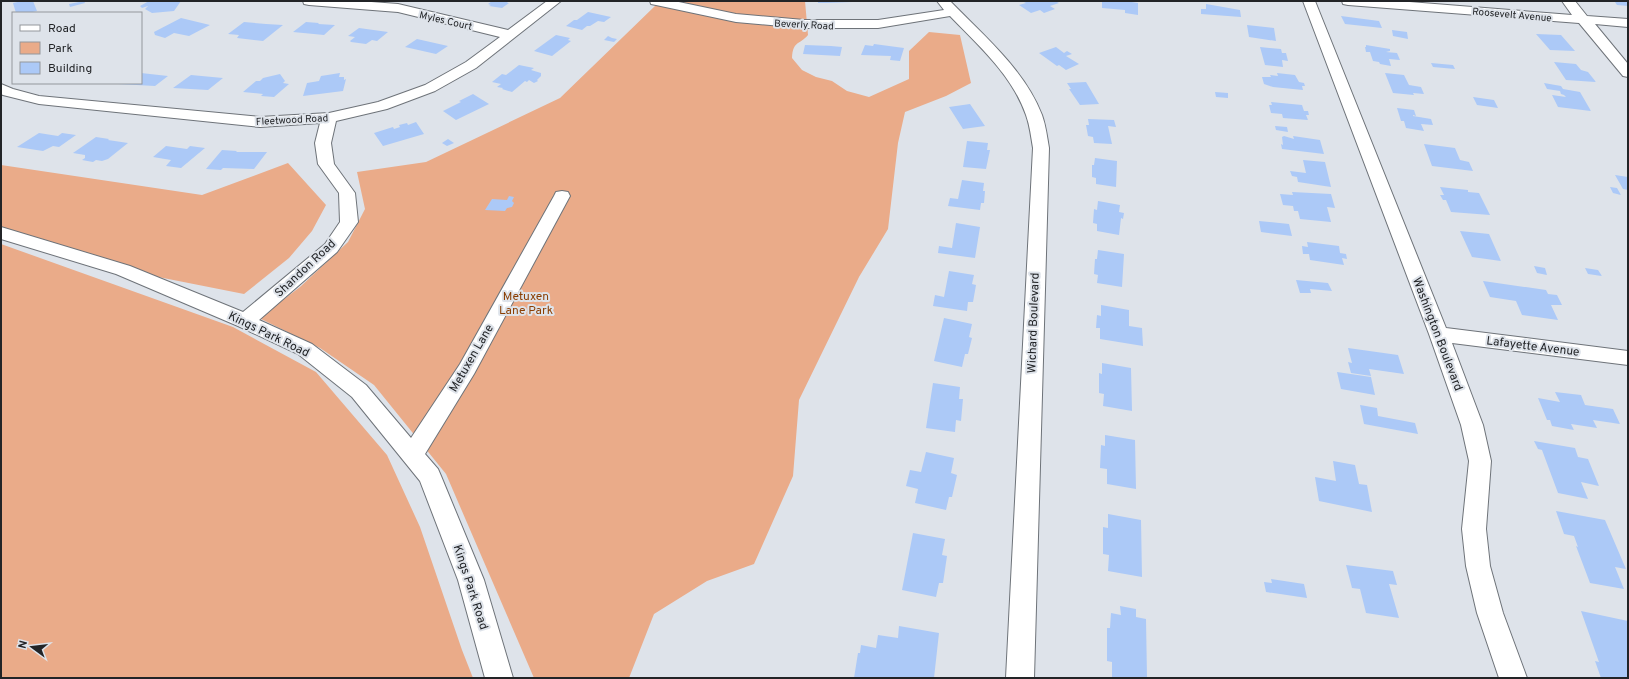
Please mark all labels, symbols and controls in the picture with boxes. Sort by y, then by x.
street label: Roosevelt Avenue [1472,6,1552,25]
street label: Myles Court [418,9,474,34]
legend [12,12,142,84]
street label: Beverly Road [774,17,834,34]
text: Road [48,21,76,37]
text: Park [48,41,73,57]
text: Building [48,61,92,77]
street label: Fleetwood Road [256,112,329,129]
street label: Shandon Road [272,236,340,301]
street label: Wichard Boulevard [1024,272,1044,374]
street label: Washington Boulevard [1408,275,1466,393]
park label: Metuxen Lane Park [499,289,553,319]
street label: Kings Park Road [225,308,312,361]
street label: Metuxen Lane [446,322,498,395]
street label: Lafayette Avenue [1485,333,1580,361]
street label: Kings Park Road [449,543,491,632]
north arrow [12,627,52,667]
text: N [16,639,31,650]

